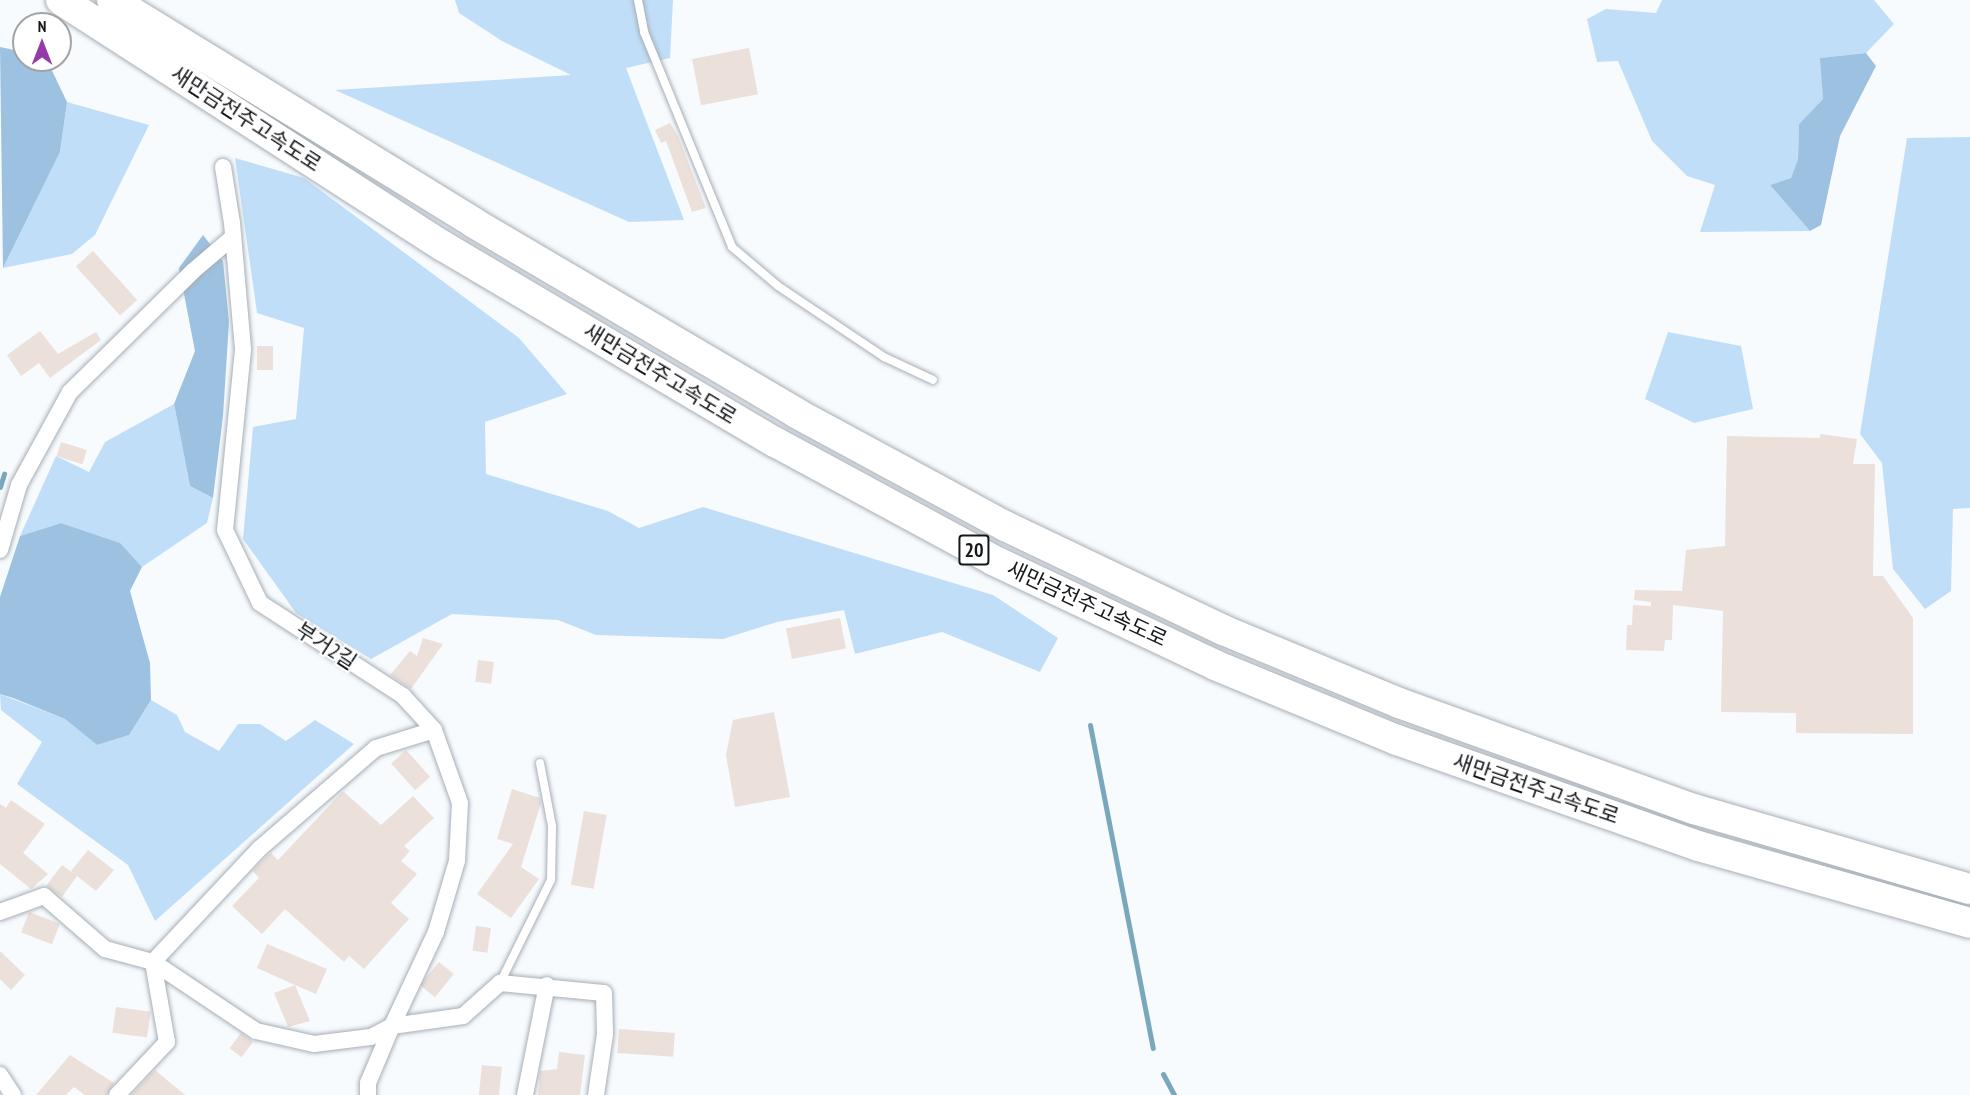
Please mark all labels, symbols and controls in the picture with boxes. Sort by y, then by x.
north arrow [12,12,72,72]
text: N [38,16,46,36]
street label: 새만금전주고속도로 [166,61,326,177]
street label: 새만금전주고속도로 [579,318,741,430]
road number: 20 [958,533,990,567]
street label: 새만금전주고속도로 [1003,556,1171,652]
street label: 부거2길 [291,617,361,675]
street label: 새만금전주고속도로 [1450,749,1622,829]

